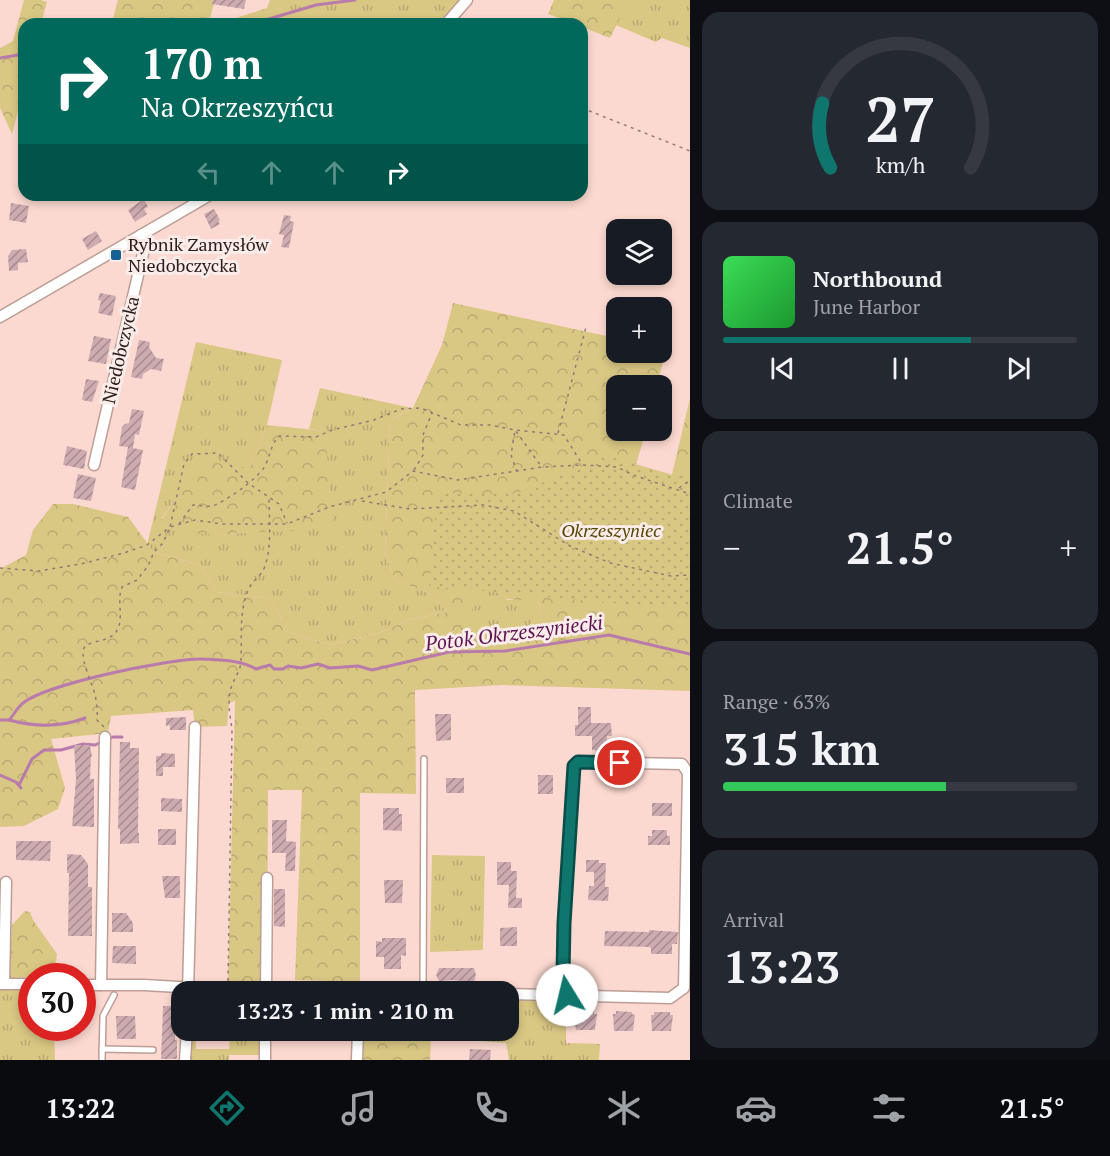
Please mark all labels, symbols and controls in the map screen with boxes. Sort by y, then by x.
text: 170 m [141,35,262,91]
icon: right [42,42,120,120]
text: 27 [865,77,935,160]
text: Na Okrzeszyńcu [141,89,334,125]
text: km/h [875,151,925,179]
icon: left [192,156,225,189]
icon: ahead [255,156,288,189]
icon: ahead [318,156,351,189]
icon: right [381,156,414,189]
map controls [606,219,672,441]
button: layers [606,219,672,285]
place label: Rybnik Zamysłów Niedobczycka [128,232,270,277]
marker: Rybnik Zamysłów Niedobczycka [109,248,123,262]
text: Northbound [813,264,942,293]
text: June Harbor [813,293,920,320]
street label: Niedobczycka [96,294,144,406]
button: + [606,297,672,363]
icon: previous [766,352,799,385]
icon: pause [884,352,917,385]
icon: next [1002,352,1035,385]
button: − [606,375,672,441]
text: Climate [723,487,793,514]
text: 21.5° [846,517,954,577]
park label: Okrzeszyniec [561,518,661,542]
text: − [723,526,741,569]
text: + [1059,526,1077,569]
water label: Potok Okrzeszyniecki [423,608,605,657]
text: Range · 63% [723,688,830,715]
text: 315 km [723,718,879,778]
pin [594,737,645,788]
icon: arrive [603,746,636,779]
text: Arrival [723,906,784,933]
text: 13:23 [723,936,840,996]
speed limit sign: 30 [18,963,96,1041]
position arrow [535,963,599,1027]
text: 13:23 · 1 min · 210 m [236,996,454,1025]
icon: directions [206,1087,248,1129]
icon: music [338,1087,380,1129]
icon: phone [470,1087,512,1129]
icon: climate [603,1087,645,1129]
icon: car [735,1087,777,1129]
icon: filters [868,1087,910,1129]
text: 13:22 [45,1090,115,1126]
text: 21.5° [1000,1090,1065,1126]

